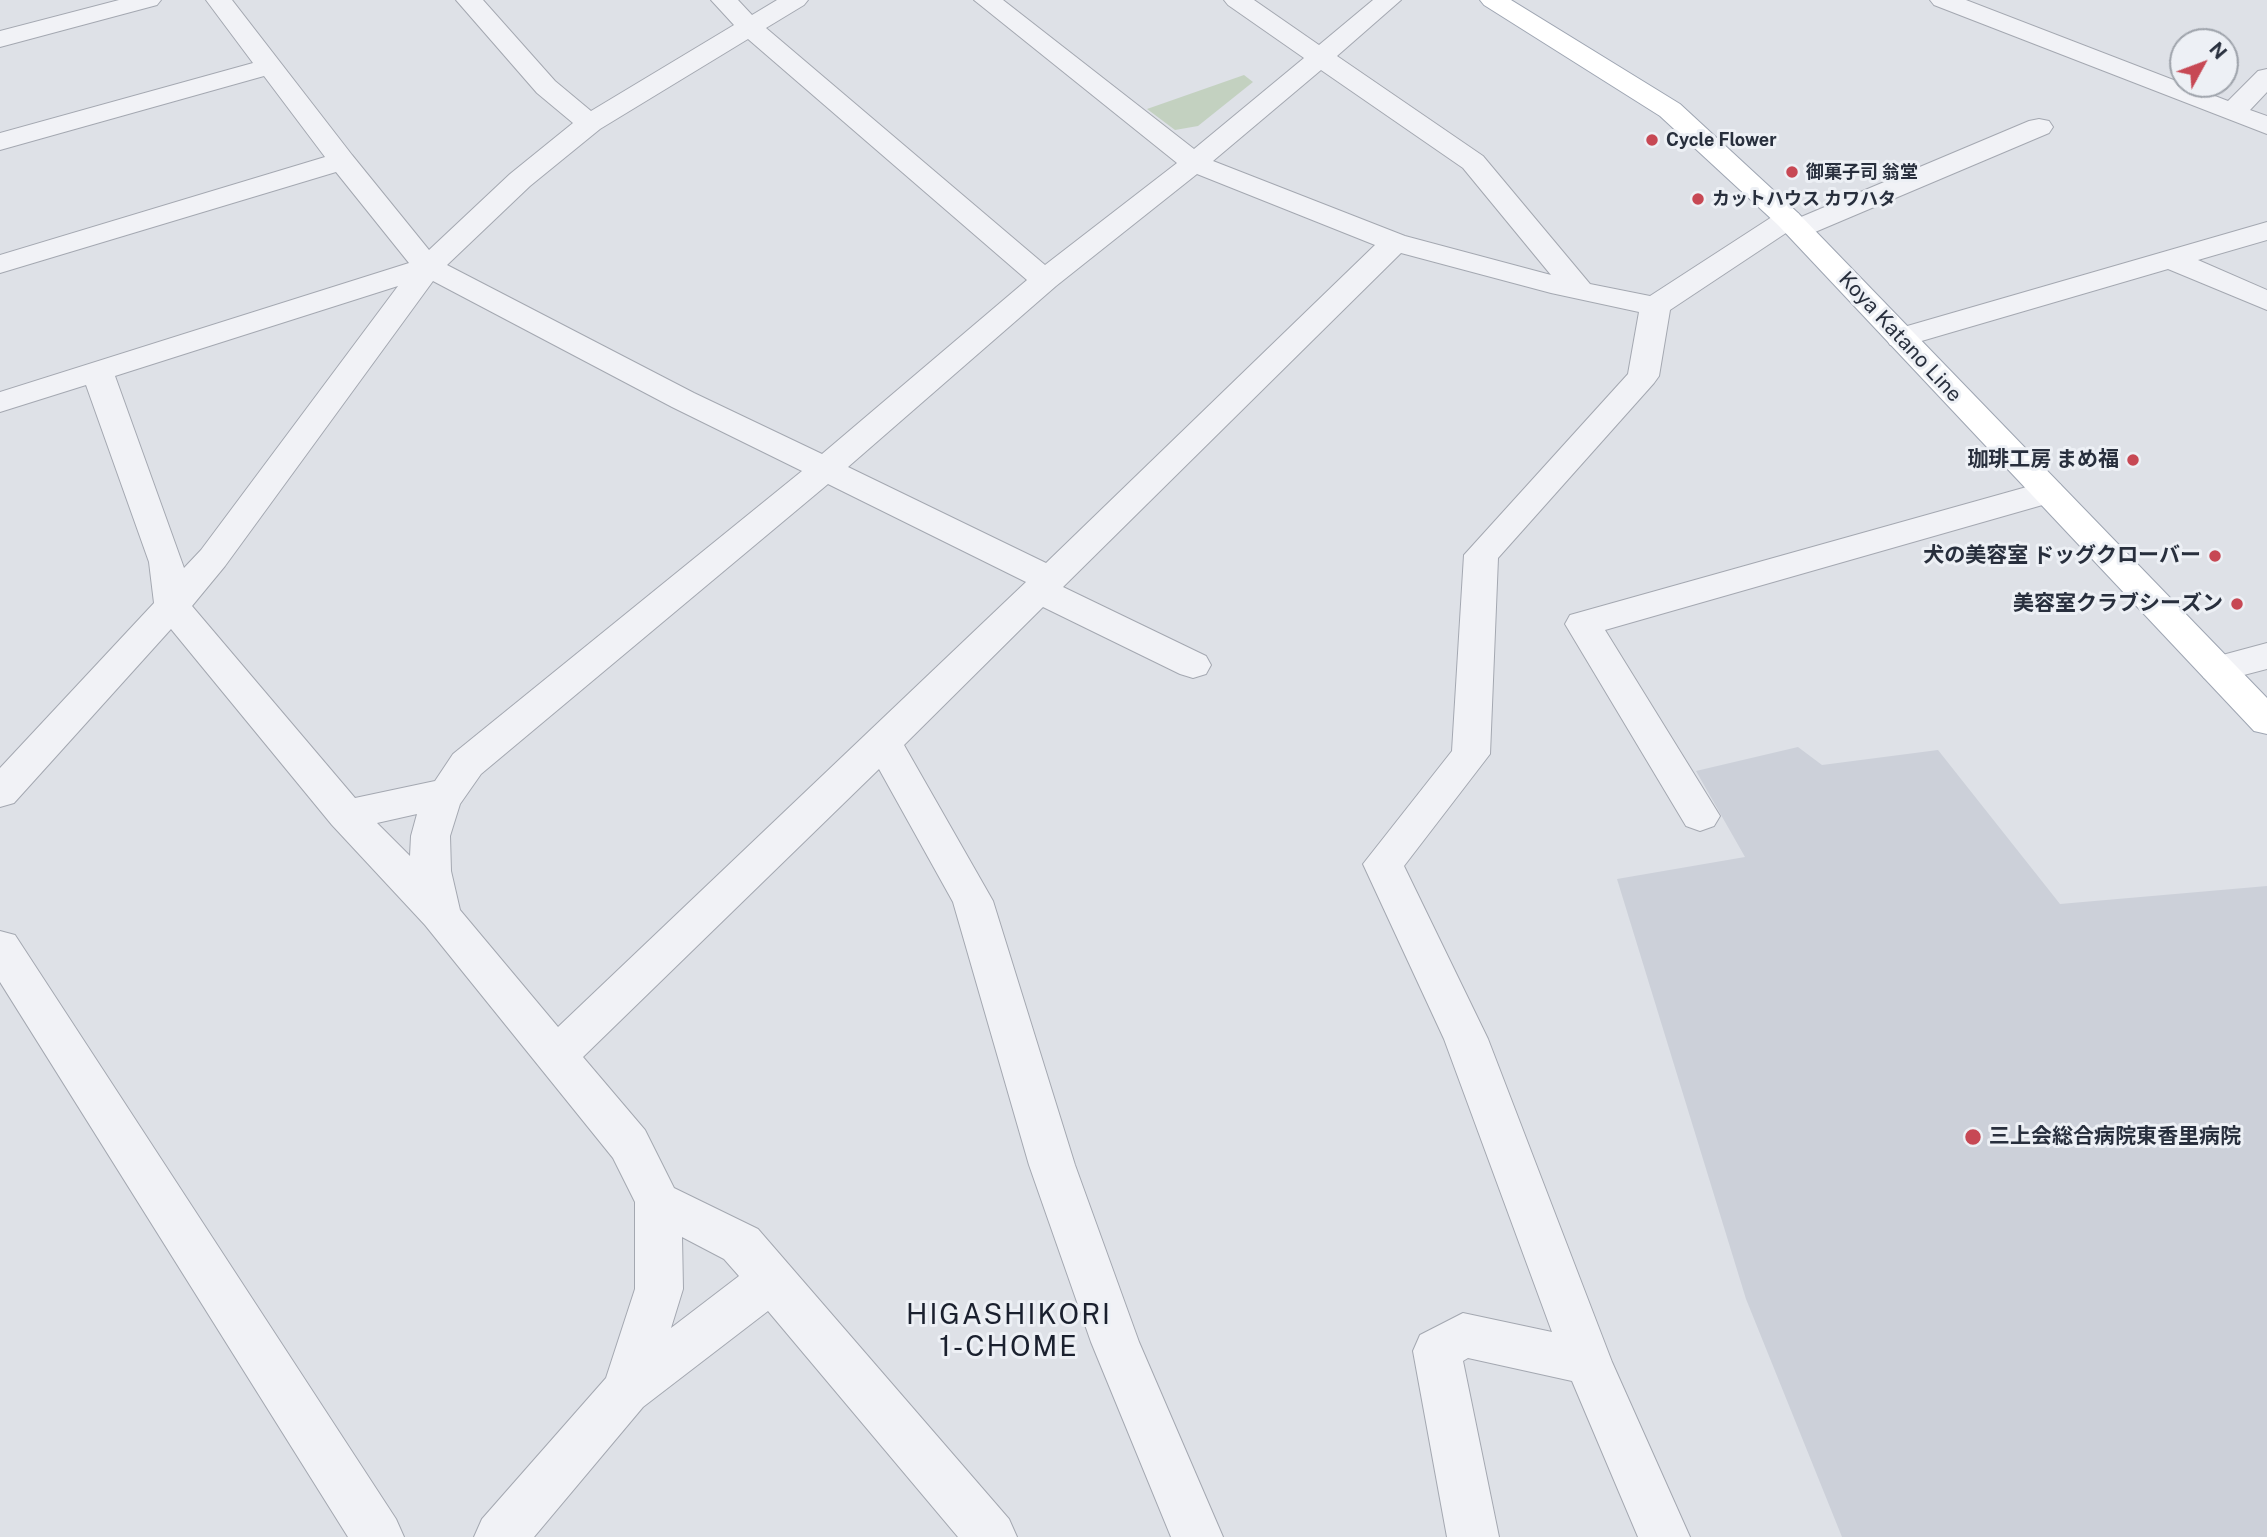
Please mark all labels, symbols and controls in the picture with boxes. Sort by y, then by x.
north arrow [2169,28,2239,98]
text: N [2205,38,2232,63]
place label: Cycle Flower [1666,129,1777,151]
marker: Cycle Flower [1644,132,1660,148]
place label: 御菓子司 翁堂 [1806,161,1918,183]
marker: 御菓子司 翁堂 [1784,164,1800,180]
place label: カットハウス カワハタ [1712,188,1896,210]
marker: カットハウス カワハタ [1690,191,1706,207]
street label: Koya Katano Line [1833,267,1967,407]
place label: 珈琲工房 まめ福 [1967,447,2119,473]
marker: 珈琲工房 まめ福 [2125,452,2141,468]
place label: 犬の美容室 ドッグクローバー [1923,543,2201,569]
marker: 犬の美容室 ドッグクローバー [2207,548,2223,564]
place label: 美容室クラブシーズン [2013,591,2223,617]
marker: 美容室クラブシーズン [2229,596,2245,612]
place label: 三上会総合病院東香里病院 [1989,1124,2241,1150]
marker: 三上会総合病院東香里病院 [1963,1127,1983,1147]
district label: HIGASHIKORI 1-CHOME [907,1298,1111,1364]

